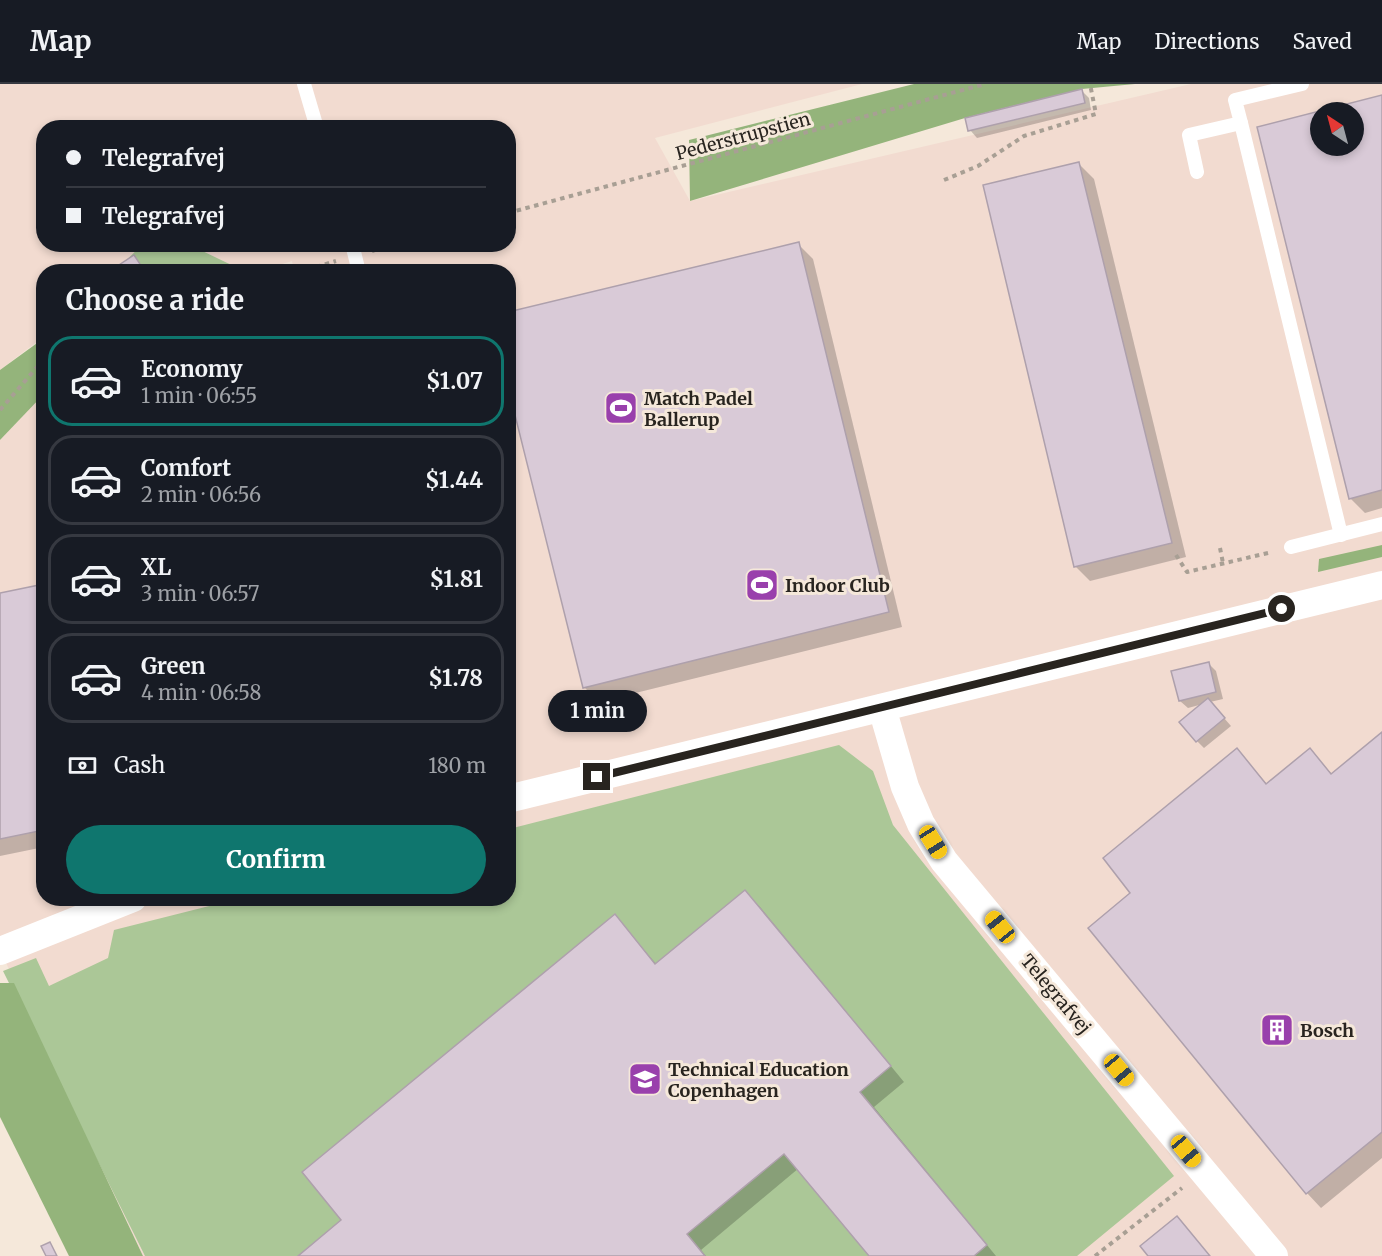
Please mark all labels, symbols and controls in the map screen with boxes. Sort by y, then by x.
text: Map [30,23,92,59]
text: Map [1077,28,1121,55]
text: Directions [1154,28,1259,55]
text: Saved [1292,28,1352,55]
north arrow [1310,102,1364,156]
map controls [1310,102,1364,156]
street label: Pederstrupstien [673,107,813,165]
text: Telegrafvej [102,144,225,172]
text: Telegrafvej [102,202,225,230]
text: Choose a ride [66,283,244,317]
icon: car [69,354,123,408]
text: Economy [141,355,242,383]
text: $1.07 [426,367,483,395]
text: 1 min · 06:55 [141,383,257,408]
place label: Match Padel Ballerup [644,387,753,431]
sports icon: Match Padel Ballerup [603,390,639,426]
icon: car [69,453,123,507]
text: Comfort [141,454,231,482]
text: $1.44 [425,466,483,494]
text: 2 min · 06:56 [141,482,261,507]
icon: car [69,552,123,606]
text: XL [141,553,171,581]
text: $1.81 [429,565,483,593]
sports icon: Indoor Club [744,567,780,603]
place label: Indoor Club [785,574,890,597]
text: 3 min · 06:57 [141,581,260,606]
route start [1268,595,1295,622]
icon: car [69,651,123,705]
text: Green [141,652,205,680]
text: $1.78 [428,664,483,692]
text: 4 min · 06:58 [141,680,261,705]
callout: 1 min [548,690,646,732]
text: 1 min [570,698,625,723]
icon: cash [66,749,99,782]
text: Cash [114,751,165,779]
text: 180 m [428,753,486,778]
route end [583,763,610,790]
car [916,822,950,862]
button: Confirm [66,825,486,894]
car [982,907,1018,947]
street label: Telegrafvej [1016,949,1096,1039]
building icon: Bosch [1259,1012,1295,1048]
place label: Bosch [1300,1019,1354,1042]
car [1101,1050,1137,1090]
place label: Technical Education Copenhagen [668,1058,849,1102]
school or university icon: Technical Education Copenhagen [627,1061,663,1097]
car [1168,1131,1204,1171]

